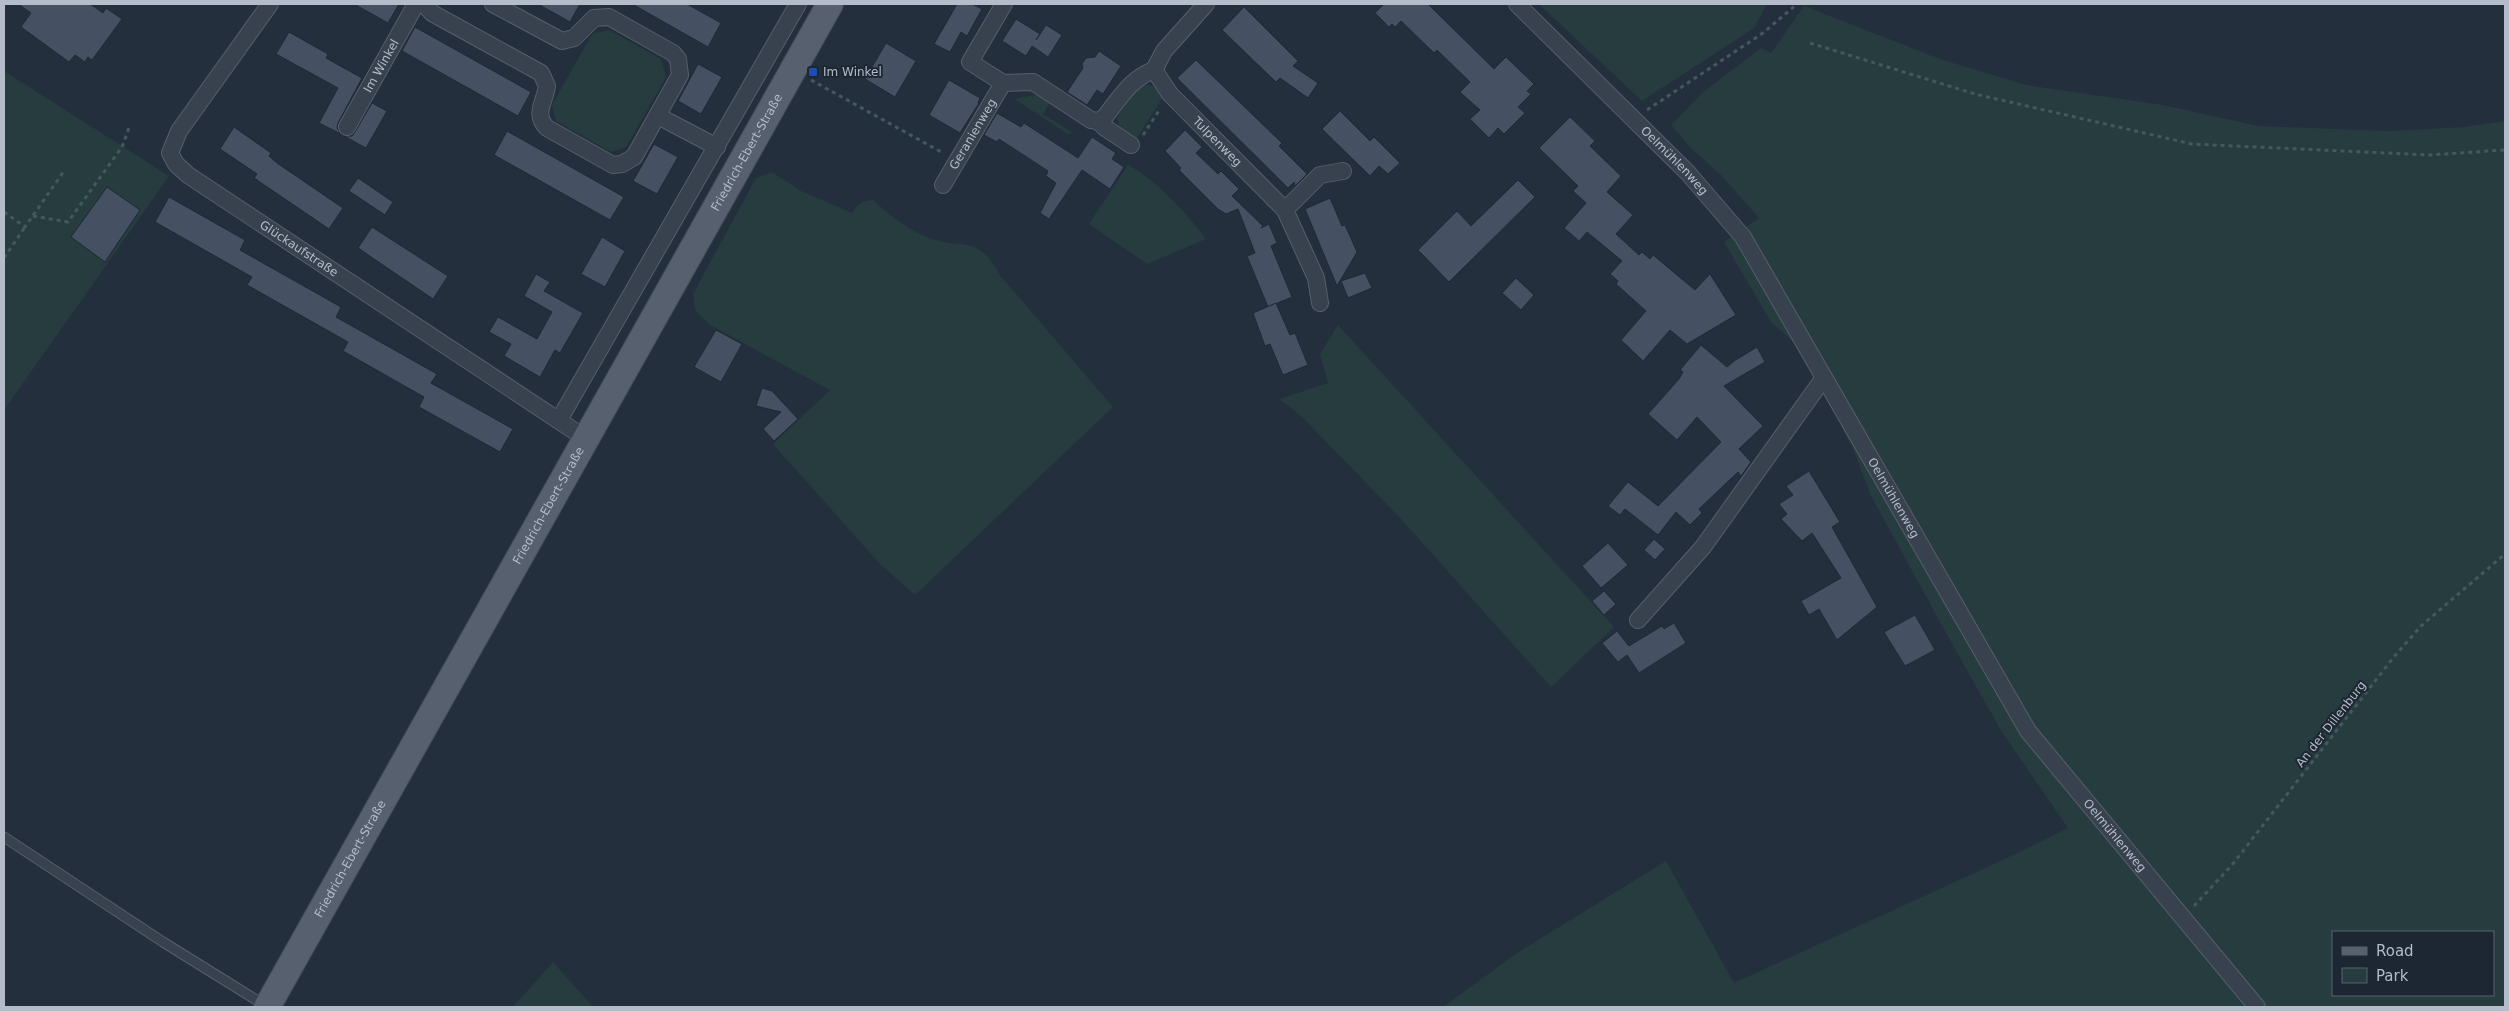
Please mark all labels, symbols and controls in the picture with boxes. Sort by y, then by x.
street label: Im Winkel [361,37,402,95]
place label: Im Winkel [823,65,882,79]
marker: Im Winkel [807,66,819,78]
street label: Friedrich-Ebert-Straße [708,91,785,214]
street label: Geranienweg [947,96,999,172]
street label: Tulpenweg [1189,113,1245,169]
street label: Oelmühlenweg [1638,123,1711,198]
street label: Glückaufstraße [257,218,341,280]
street label: Friedrich-Ebert-Straße [510,444,587,567]
street label: Oelmühlenweg [1865,455,1922,540]
street label: An der Dillenburg [2293,678,2369,770]
street label: Oelmühlenweg [2081,796,2149,875]
street label: Friedrich-Ebert-Straße [312,798,389,920]
legend [2332,931,2494,996]
text: Road [2376,942,2414,960]
text: Park [2376,967,2409,985]

